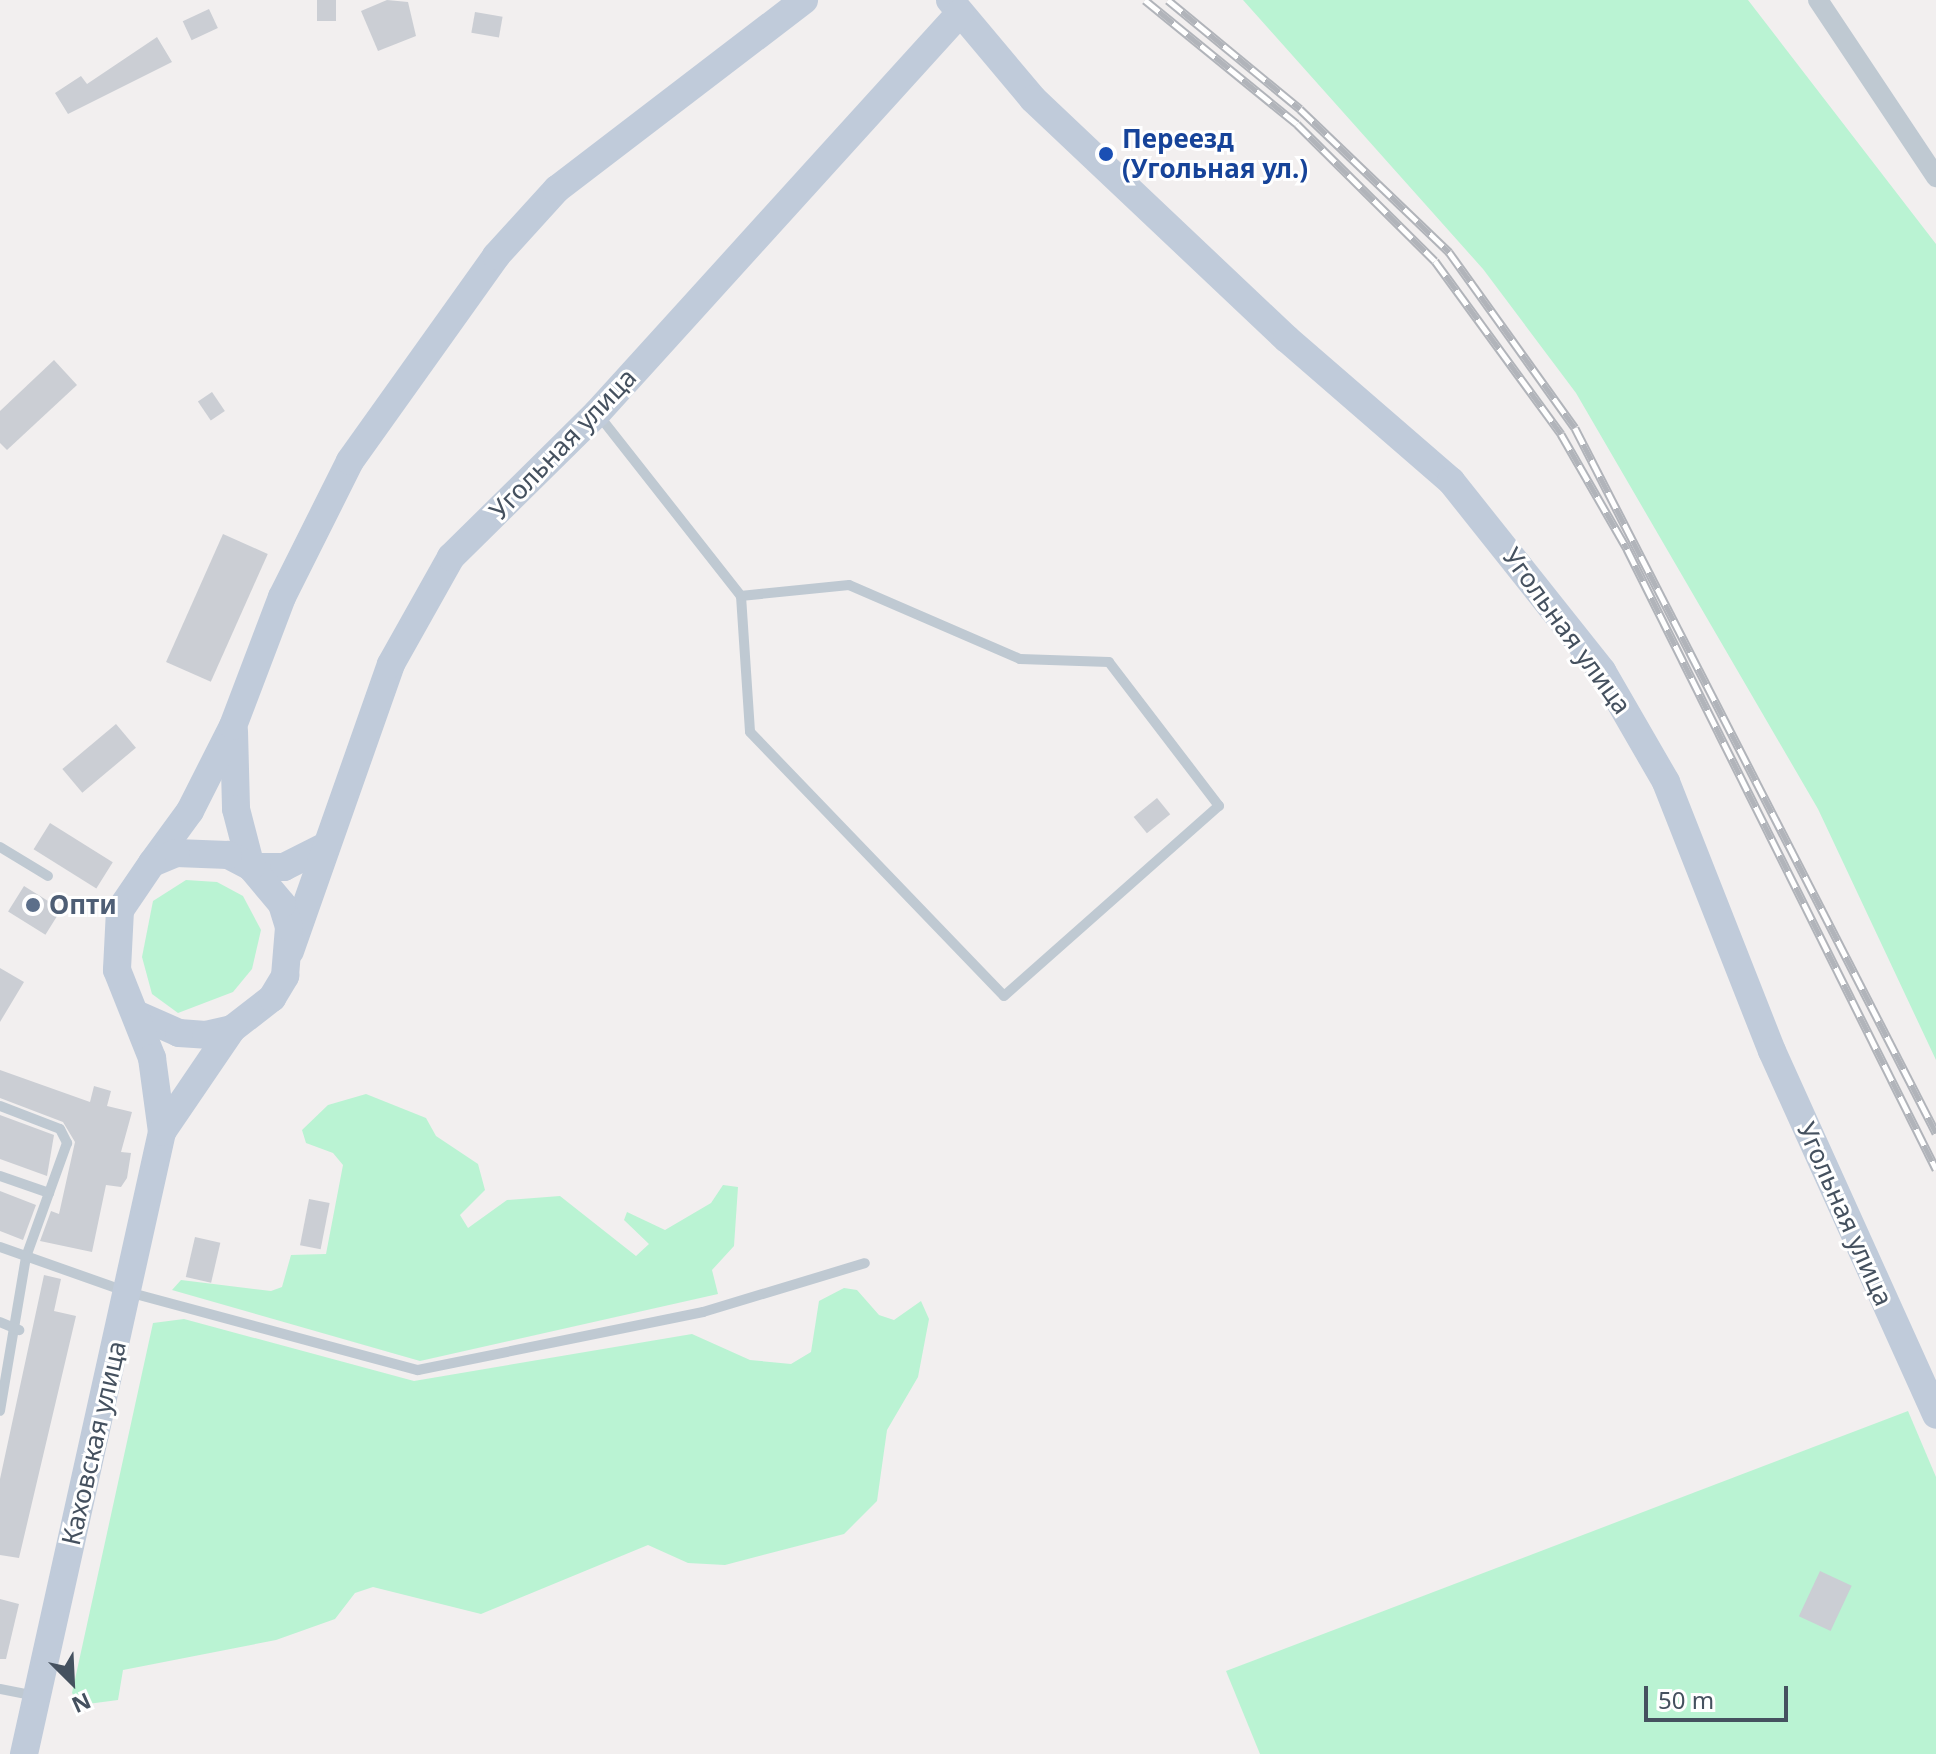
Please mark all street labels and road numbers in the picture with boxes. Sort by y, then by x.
street label: Угольная улица [483,362,643,526]
street label: Угольная улица [1496,542,1638,720]
street label: Угольная улица [1791,1117,1899,1311]
street label: Каховская улица [55,1338,133,1548]

